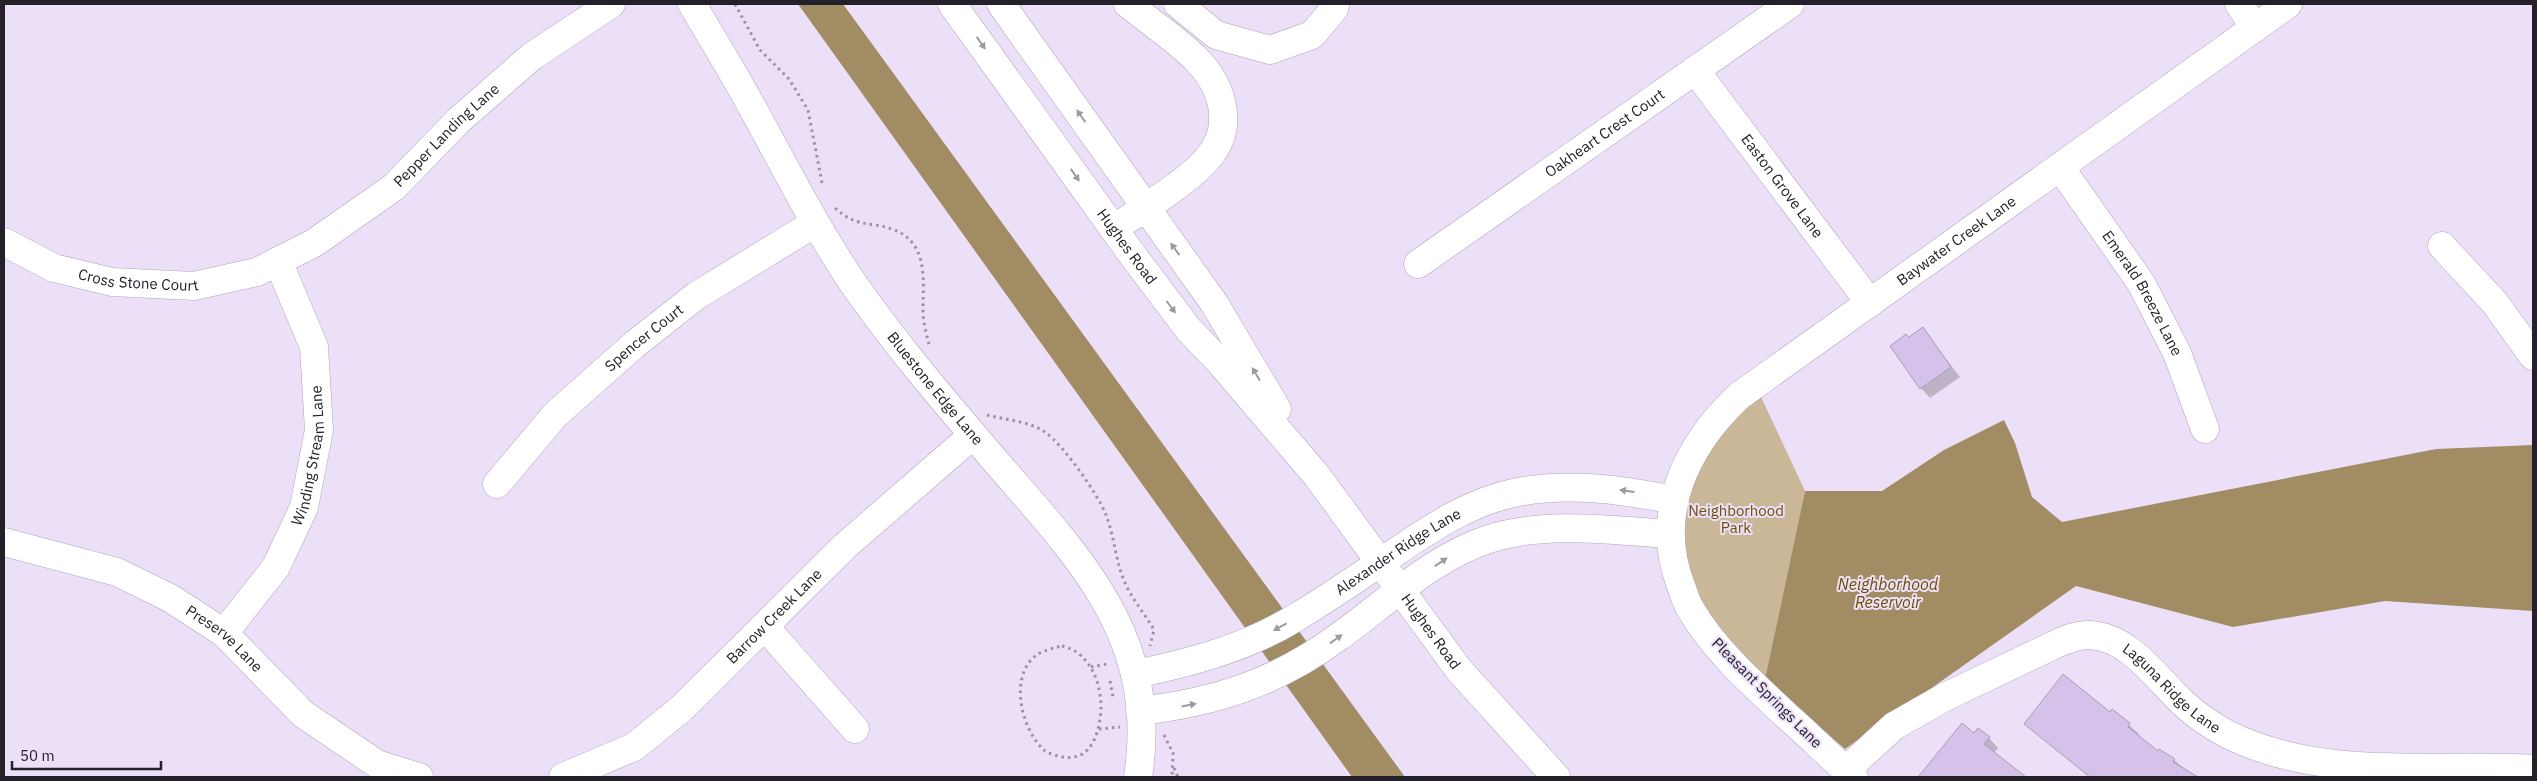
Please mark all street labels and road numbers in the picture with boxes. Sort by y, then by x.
street label: Pepper Landing Lane [389,79,503,191]
street label: Oakheart Crest Court [1541,85,1668,181]
street label: Easton Grove Lane [1737,130,1828,241]
street label: Baywater Creek Lane [1893,191,2020,289]
street label: Hughes Road [1093,205,1161,288]
street label: Emerald Breeze Lane [2098,227,2187,359]
street label: Cross Stone Court [76,264,200,295]
street label: Spencer Court [601,300,687,375]
street label: Bluestone Edge Lane [883,328,988,449]
street label: Winding Stream Lane [287,385,328,529]
street label: Alexander Ridge Lane [1332,504,1464,599]
street label: Barrow Creek Lane [722,564,826,668]
street label: Hughes Road [1397,590,1465,673]
street label: Preserve Lane [182,601,267,676]
street label: Pleasant Springs Lane [1708,634,1826,752]
street label: Laguna Ridge Lane [2119,639,2224,737]

